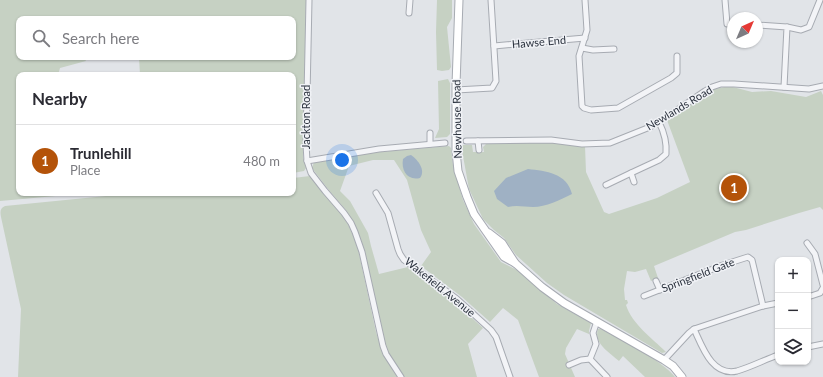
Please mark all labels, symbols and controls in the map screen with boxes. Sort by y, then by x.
north arrow [727,12,763,48]
search box [16,16,296,60]
icon: search [30,27,52,49]
text: Search here [62,29,139,47]
street label: Hawse End [511,33,566,50]
street label: Newhouse Road [449,79,464,159]
street label: Newlands Road [643,83,714,132]
street label: Jackton Road [299,85,312,149]
text: Nearby [32,88,87,109]
text: Trunlehill [70,144,131,162]
your location [332,150,352,170]
text: 1 [41,153,49,169]
text: 480 m [243,153,280,169]
text: Place [70,162,100,178]
pin: 1 [721,173,747,203]
street label: Wakefield Avenue [402,254,478,319]
street label: Springfield Gate [659,255,736,294]
map controls [775,257,811,365]
button: + [775,257,811,293]
button: − [775,293,811,329]
button: layers [775,329,811,365]

